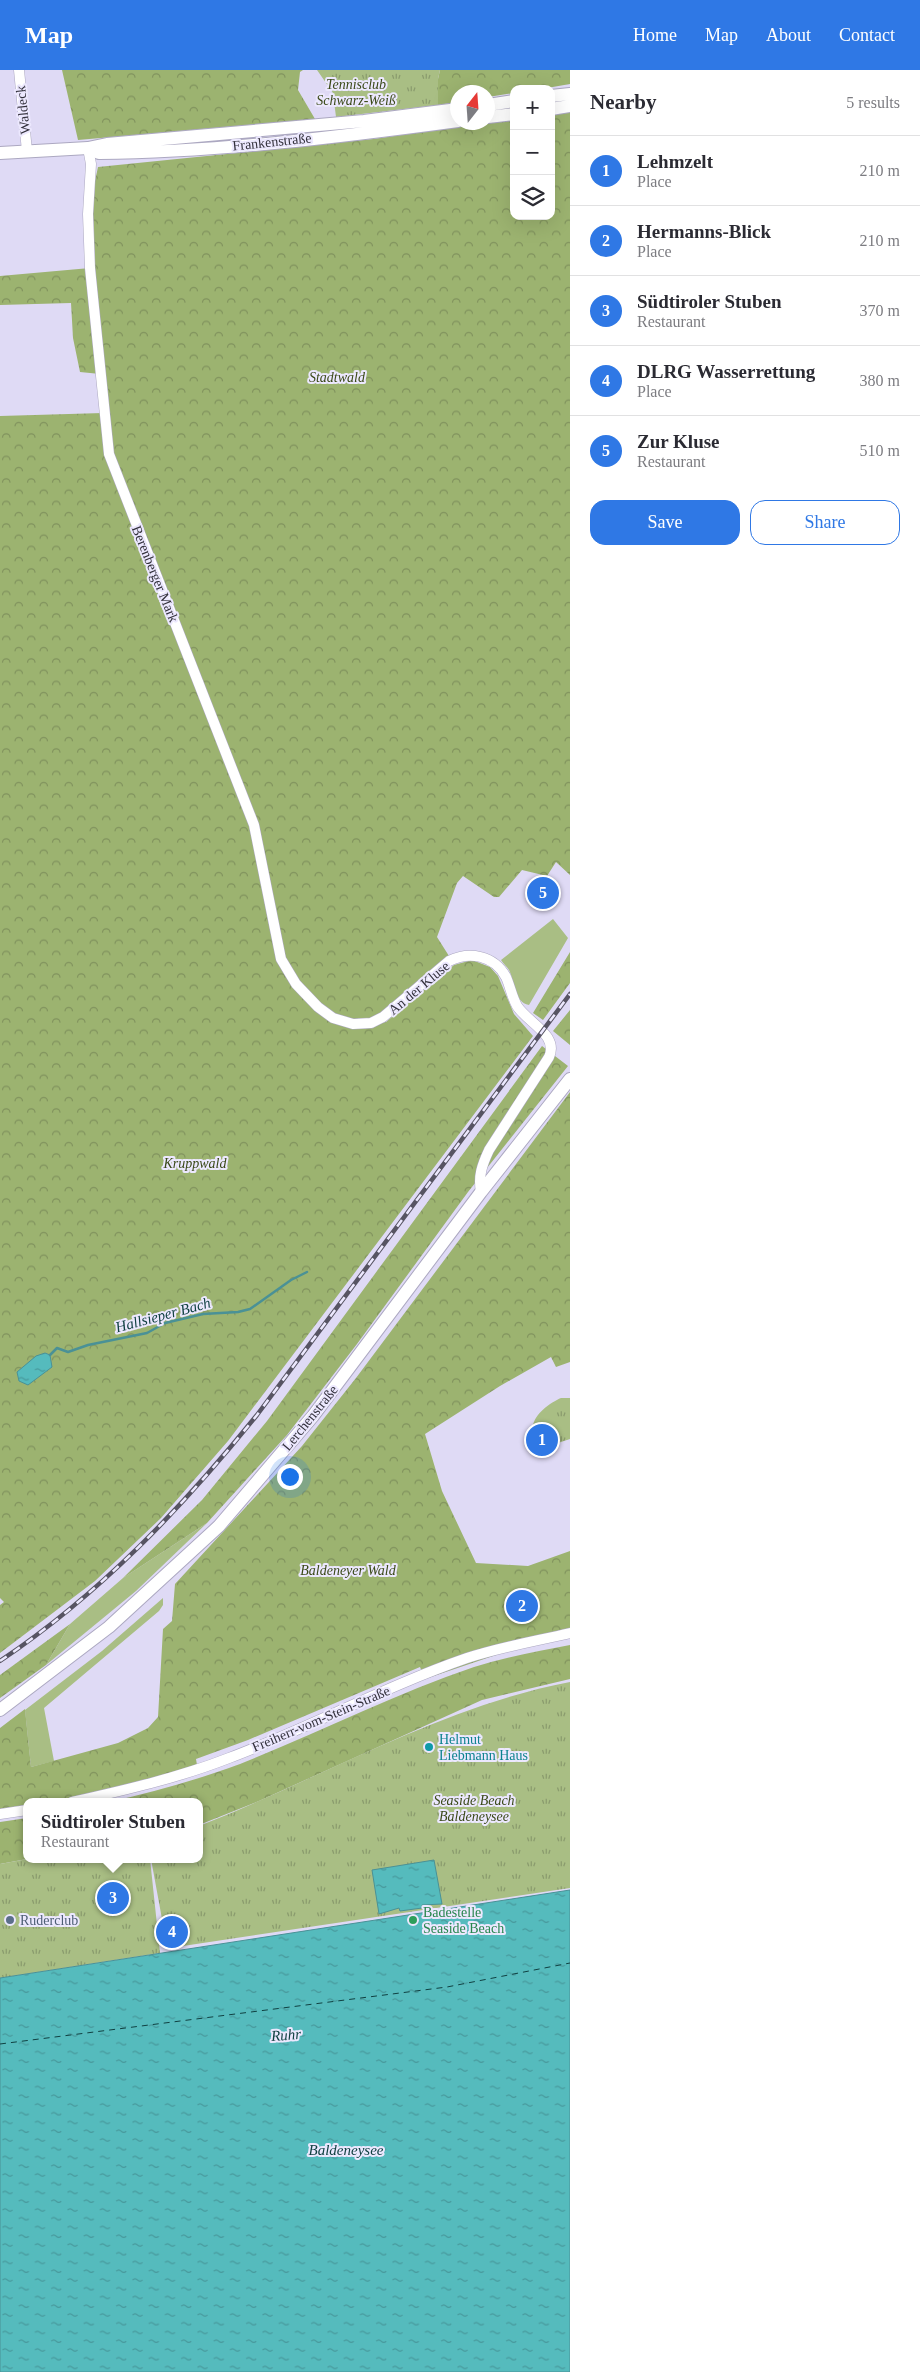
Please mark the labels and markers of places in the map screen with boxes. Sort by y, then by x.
pin: 5 [527,874,559,912]
pin: 1 [526,1421,558,1459]
pin: 2 [506,1587,538,1625]
place label: Helmut Liebmann Haus [439,1732,528,1763]
marker: Helmut Liebmann Haus [423,1741,435,1753]
pin: 3 [97,1879,129,1917]
place label: Badestelle Seaside Beach [423,1905,504,1936]
place label: Ruderclub [20,1913,78,1928]
pin: 4 [156,1913,188,1951]
marker: Ruderclub [4,1914,16,1926]
marker: Badestelle Seaside Beach [407,1914,419,1926]

